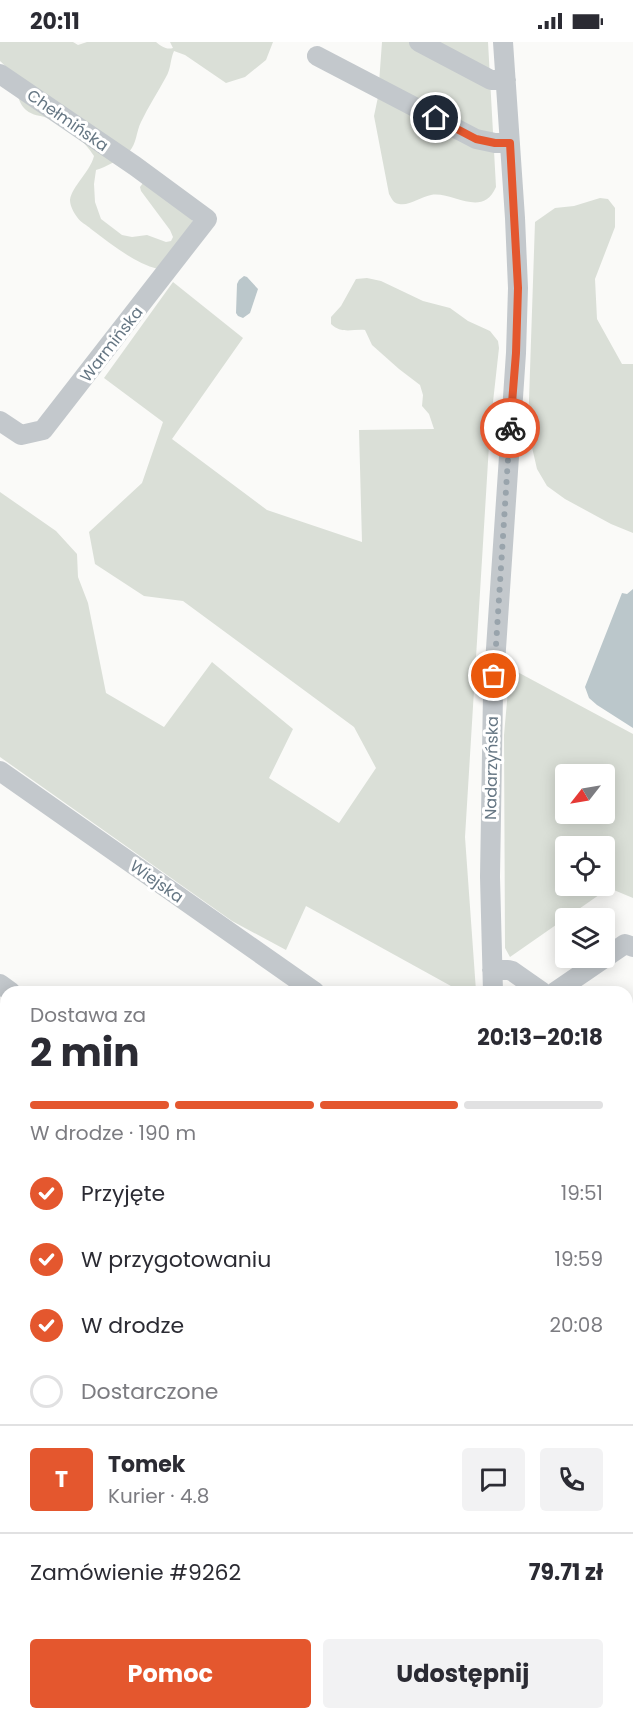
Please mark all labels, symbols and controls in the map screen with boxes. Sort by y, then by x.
text: 20:11 [30,6,80,37]
street label: Chełmińska [22,84,113,157]
pin [410,92,461,143]
icon: home [419,101,452,134]
street label: Warmińska [74,302,148,387]
courier [480,398,540,458]
icon: bike [494,412,527,445]
pin [468,650,519,701]
icon: bag [477,659,510,692]
street label: Nadarzyńska [479,716,504,820]
north arrow [555,764,615,824]
map controls [555,764,615,968]
button: locate [555,836,615,896]
street label: Wiejska [125,855,188,908]
button: layers [555,908,615,968]
text: Dostawa za [30,1001,146,1029]
text: 20:13–20:18 [477,1022,603,1053]
text: 2 min [30,1025,140,1080]
text: W drodze · 190 m [30,1119,196,1147]
icon: check [30,1177,63,1210]
text: Przyjęte [81,1178,165,1209]
text: 19:51 [561,1179,603,1207]
icon: check [30,1243,63,1276]
text: W przygotowaniu [81,1244,271,1275]
text: 19:59 [555,1245,603,1273]
icon: check [30,1309,63,1342]
text: W drodze [81,1310,184,1341]
text: 20:08 [550,1311,603,1339]
text: Dostarczone [81,1376,218,1407]
button: chat [462,1448,525,1511]
button: phone [540,1448,603,1511]
text: Tomek [108,1449,185,1480]
text: T [55,1464,68,1495]
text: Kurier · 4.8 [108,1482,209,1510]
text: Zamówienie #9262 [30,1557,241,1588]
text: 79.71 zł [529,1557,603,1588]
button: Pomoc [30,1639,311,1708]
button: Udostępnij [323,1639,603,1708]

